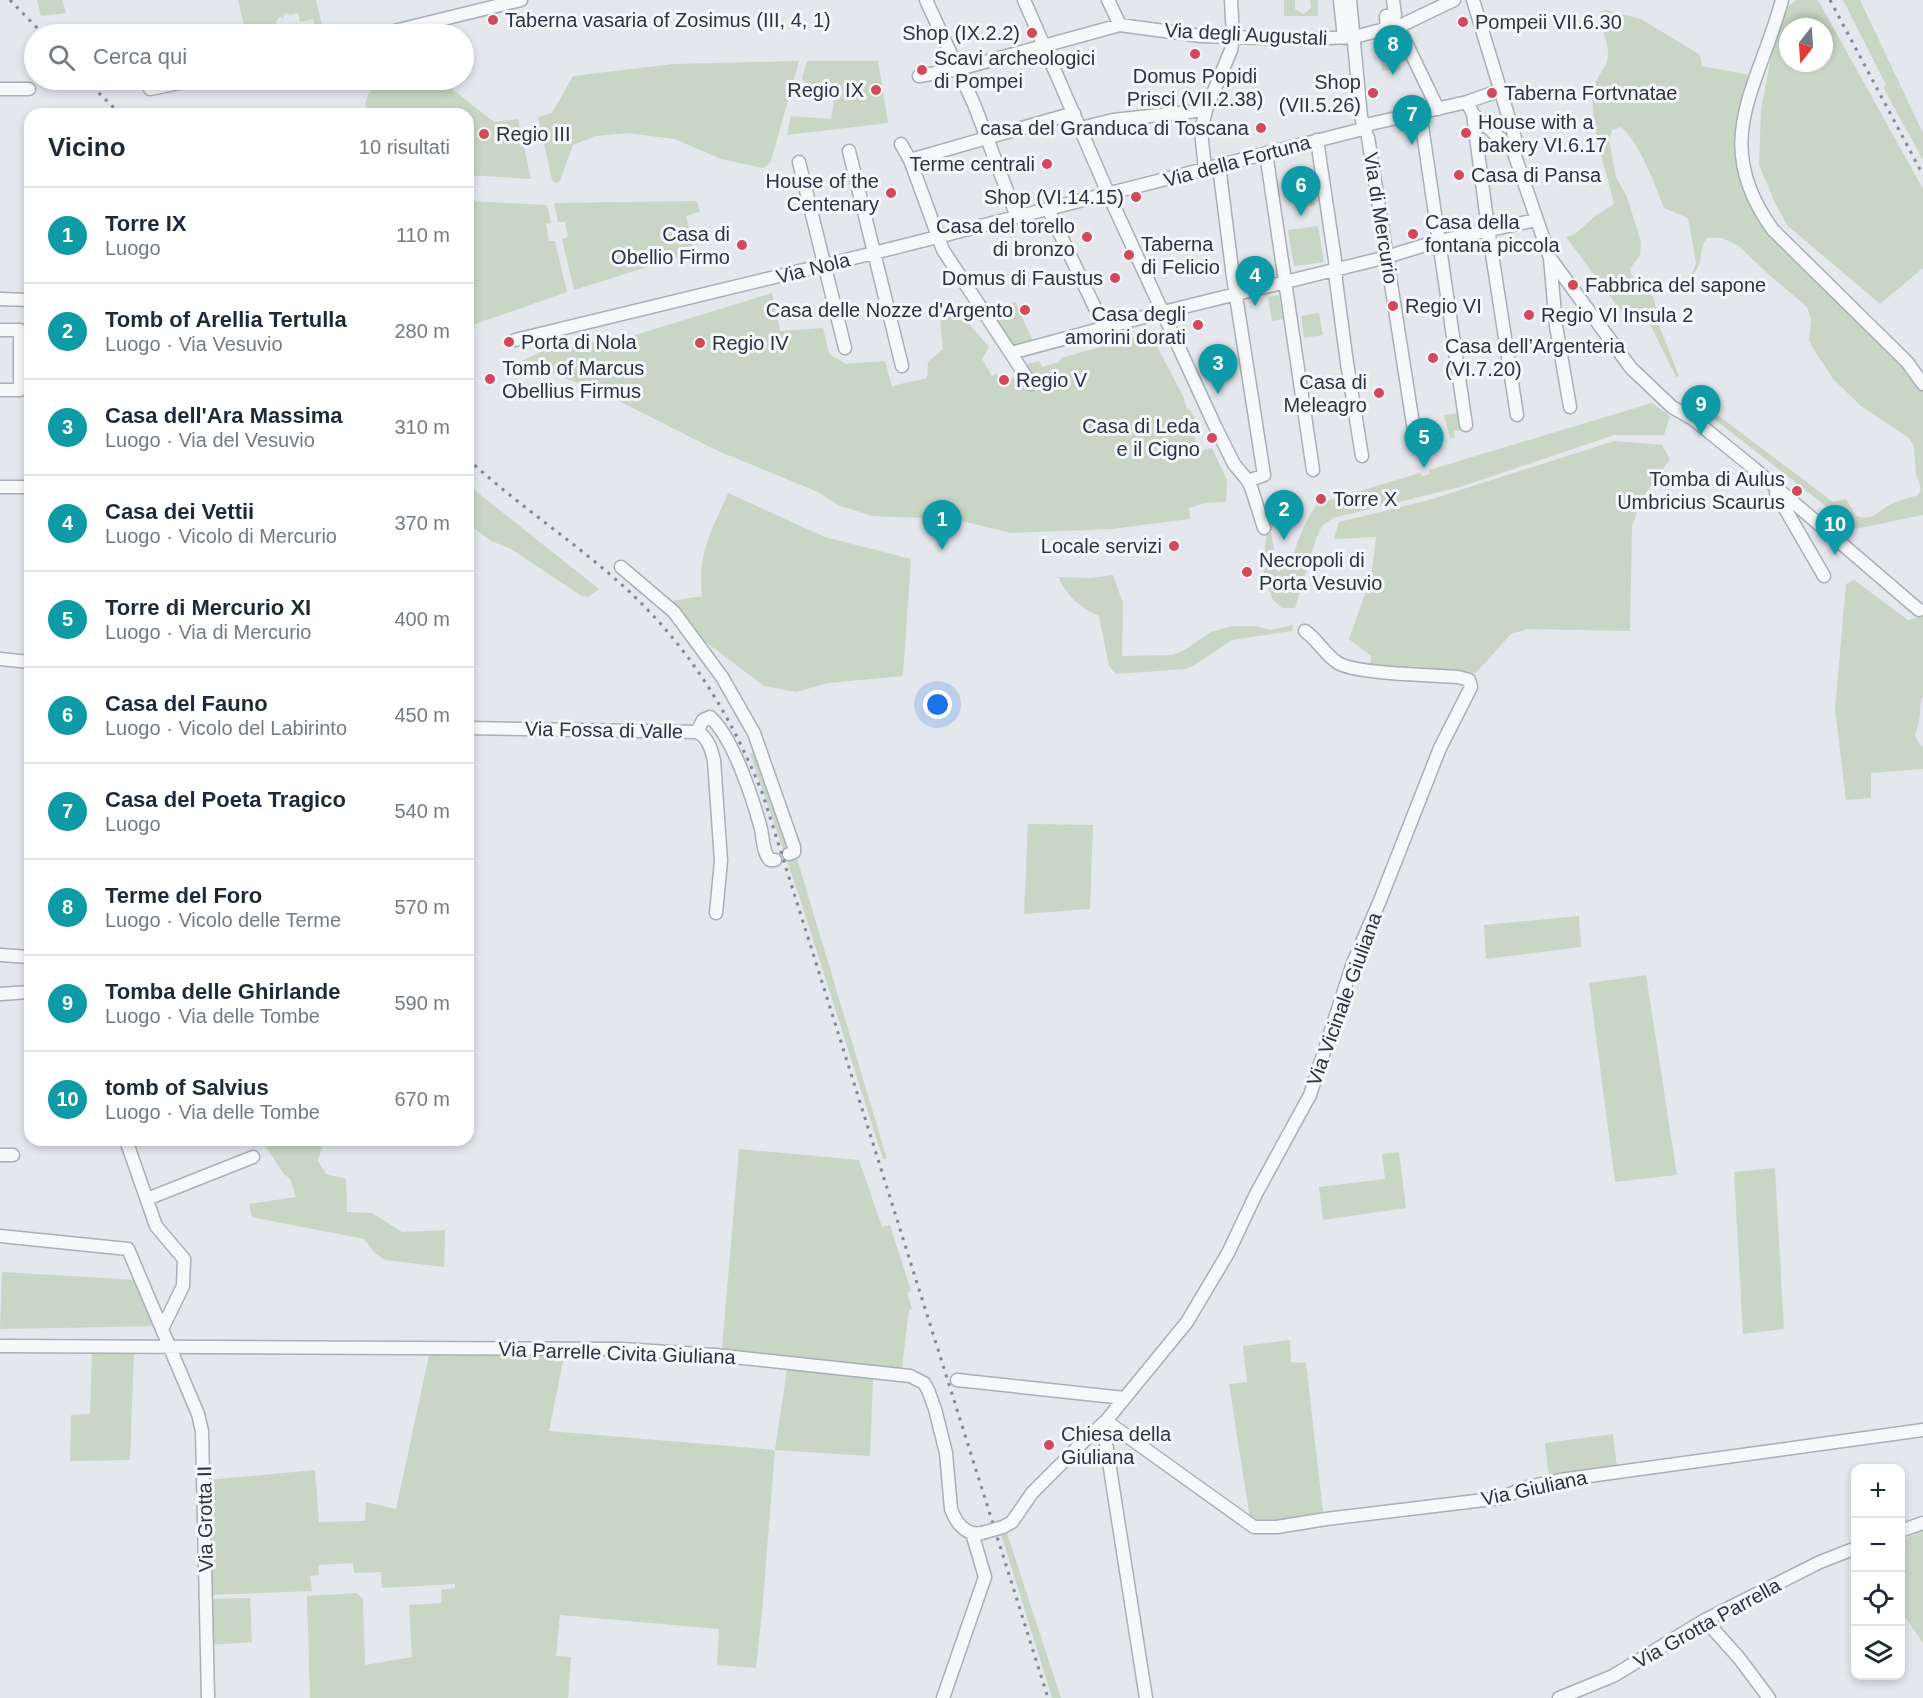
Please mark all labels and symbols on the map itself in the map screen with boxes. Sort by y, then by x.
place label: Taberna vasaria of Zosimus (III, 4, 1) [505,9,831,31]
place label: Pompeii VII.6.30 [1475,11,1622,33]
marker: Taberna vasaria of Zosimus (III, 4, 1) [486,13,500,27]
marker: Pompeii VII.6.30 [1456,15,1470,29]
north arrow [1779,18,1833,72]
street label: Via degli Augustali [1164,19,1328,49]
place label: Shop (IX.2.2) [902,22,1020,44]
marker: Shop (IX.2.2) [1025,26,1039,40]
pin: 8 [1374,26,1412,75]
place label: Scavi archeologici di Pompei [934,47,1095,92]
marker: Domus Popidi Prisci (VII.2.38) [1188,47,1202,61]
marker: Scavi archeologici di Pompei [915,63,929,77]
place label: Domus Popidi Prisci (VII.2.38) [1127,65,1263,110]
place label: Shop (VII.5.26) [1279,71,1361,116]
place label: Regio IX [787,79,864,101]
place label: Taberna Fortvnatae [1504,82,1677,104]
marker: Regio IX [869,83,883,97]
marker: Shop (VII.5.26) [1366,86,1380,100]
marker: Taberna Fortvnatae [1485,86,1499,100]
pin: 7 [1392,96,1432,145]
place label: House with a bakery VI.6.17 [1478,111,1607,156]
place label: casa del Granduca di Toscana [980,117,1250,139]
marker: casa del Granduca di Toscana [1254,121,1268,135]
place label: Regio III [496,123,570,145]
marker: House with a bakery VI.6.17 [1459,126,1473,140]
marker: Regio III [477,127,491,141]
street label: Via della Fortuna [1161,131,1314,191]
street label: Via di Mercurio [1360,151,1402,285]
place label: Terme centrali [909,153,1035,175]
marker: Terme centrali [1040,157,1054,171]
place label: Casa di Pansa [1471,164,1602,186]
pin: 6 [1282,166,1320,216]
marker: Casa di Pansa [1452,168,1466,182]
place label: House of the Centenary [766,170,879,215]
marker: House of the Centenary [884,186,898,200]
place label: Shop (VI.14.15) [984,186,1124,208]
marker: Shop (VI.14.15) [1129,190,1143,204]
place label: Casa della fontana piccola [1425,211,1560,256]
place label: Casa del torello di bronzo [936,215,1075,260]
place label: Casa di Obellio Firmo [611,223,730,268]
marker: Casa della fontana piccola [1406,227,1420,241]
marker: Casa del torello di bronzo [1080,230,1094,244]
place label: Taberna di Felicio [1141,233,1220,278]
marker: Casa di Obellio Firmo [735,238,749,252]
street label: Via Nola [774,248,853,288]
marker: Taberna di Felicio [1122,248,1136,262]
pin: 4 [1236,256,1274,306]
place label: Domus di Faustus [942,267,1103,289]
marker: Domus di Faustus [1108,271,1122,285]
place label: Fabbrica del sapone [1585,274,1766,296]
marker: Fabbrica del sapone [1566,278,1580,292]
place label: Regio VI [1405,295,1482,317]
place label: Casa delle Nozze d'Argento [766,299,1013,321]
marker: Regio VI [1386,299,1400,313]
marker: Casa delle Nozze d'Argento [1018,303,1032,317]
place label: Casa degli amorini dorati [1065,303,1186,348]
place label: Regio VI Insula 2 [1541,304,1693,326]
marker: Regio VI Insula 2 [1522,308,1536,322]
marker: Casa degli amorini dorati [1191,318,1205,332]
place label: Porta di Nola [521,331,637,353]
place label: Regio IV [712,332,789,354]
marker: Porta di Nola [502,335,516,349]
place label: Casa dell’Argenteria (VI.7.20) [1445,335,1626,380]
marker: Regio IV [693,336,707,350]
pin: 3 [1198,344,1238,394]
marker: Casa dell’Argenteria (VI.7.20) [1426,351,1440,365]
place label: Tomb of Marcus Obellius Firmus [502,357,644,402]
place label: Regio V [1016,369,1088,391]
place label: Casa di Meleagro [1284,371,1367,416]
marker: Tomb of Marcus Obellius Firmus [483,372,497,386]
marker: Regio V [997,373,1011,387]
marker: Casa di Meleagro [1372,386,1386,400]
pin: 9 [1682,386,1720,435]
place label: Casa di Leda e il Cigno [1082,415,1201,460]
pin: 5 [1404,418,1444,468]
marker: Casa di Leda e il Cigno [1205,431,1219,445]
place label: Tomba di Aulus Umbricius Scaurus [1617,468,1785,513]
marker: Tomba di Aulus Umbricius Scaurus [1790,484,1804,498]
place label: Torre X [1333,488,1397,510]
pin: 2 [1264,490,1304,540]
marker: Torre X [1314,492,1328,506]
pin: 1 [922,500,962,550]
pin: 10 [1816,506,1854,555]
place label: Locale servizi [1041,535,1162,557]
marker: Locale servizi [1167,539,1181,553]
place label: Necropoli di Porta Vesuvio [1259,549,1382,594]
marker: Necropoli di Porta Vesuvio [1240,565,1254,579]
your location [923,690,952,719]
street label: Via Fossa di Valle [525,718,683,742]
street label: Via Vicinale Giuliana [1302,909,1386,1089]
street label: Via Parrelle Civita Giuliana [498,1338,737,1368]
place label: Chiesa della Giuliana [1061,1423,1172,1468]
marker: Chiesa della Giuliana [1042,1438,1056,1452]
street label: Via Grotta II [193,1466,217,1572]
street label: Via Giuliana [1479,1466,1590,1510]
street label: Via Grotta Parrella [1630,1573,1785,1672]

